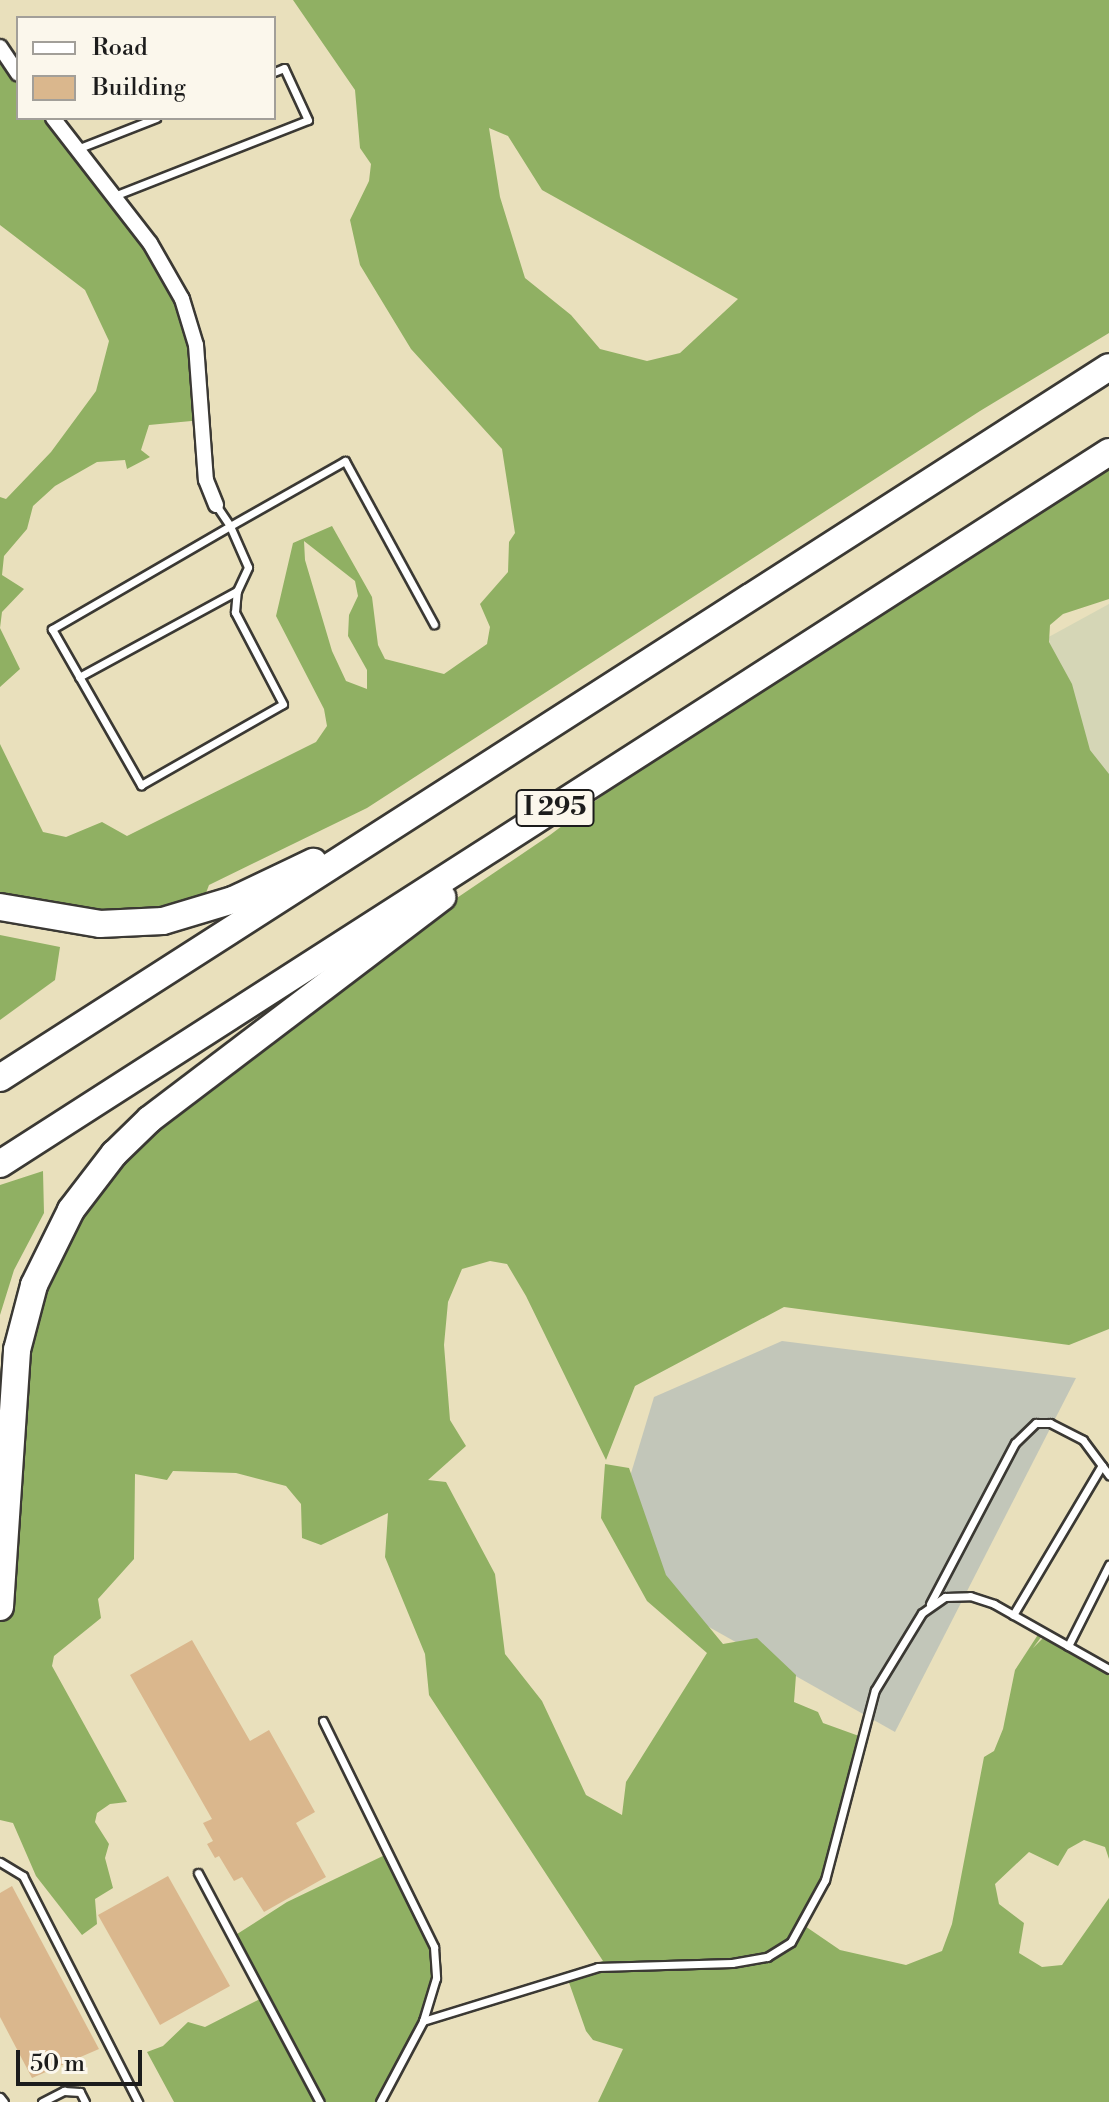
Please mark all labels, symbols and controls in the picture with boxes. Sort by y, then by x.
legend [16,16,276,120]
text: Road [92,33,148,63]
text: Building [92,73,186,103]
road number: I 295 [515,786,595,830]
scale bar [20,2034,146,2084]
text: 50 m [30,2049,85,2079]

